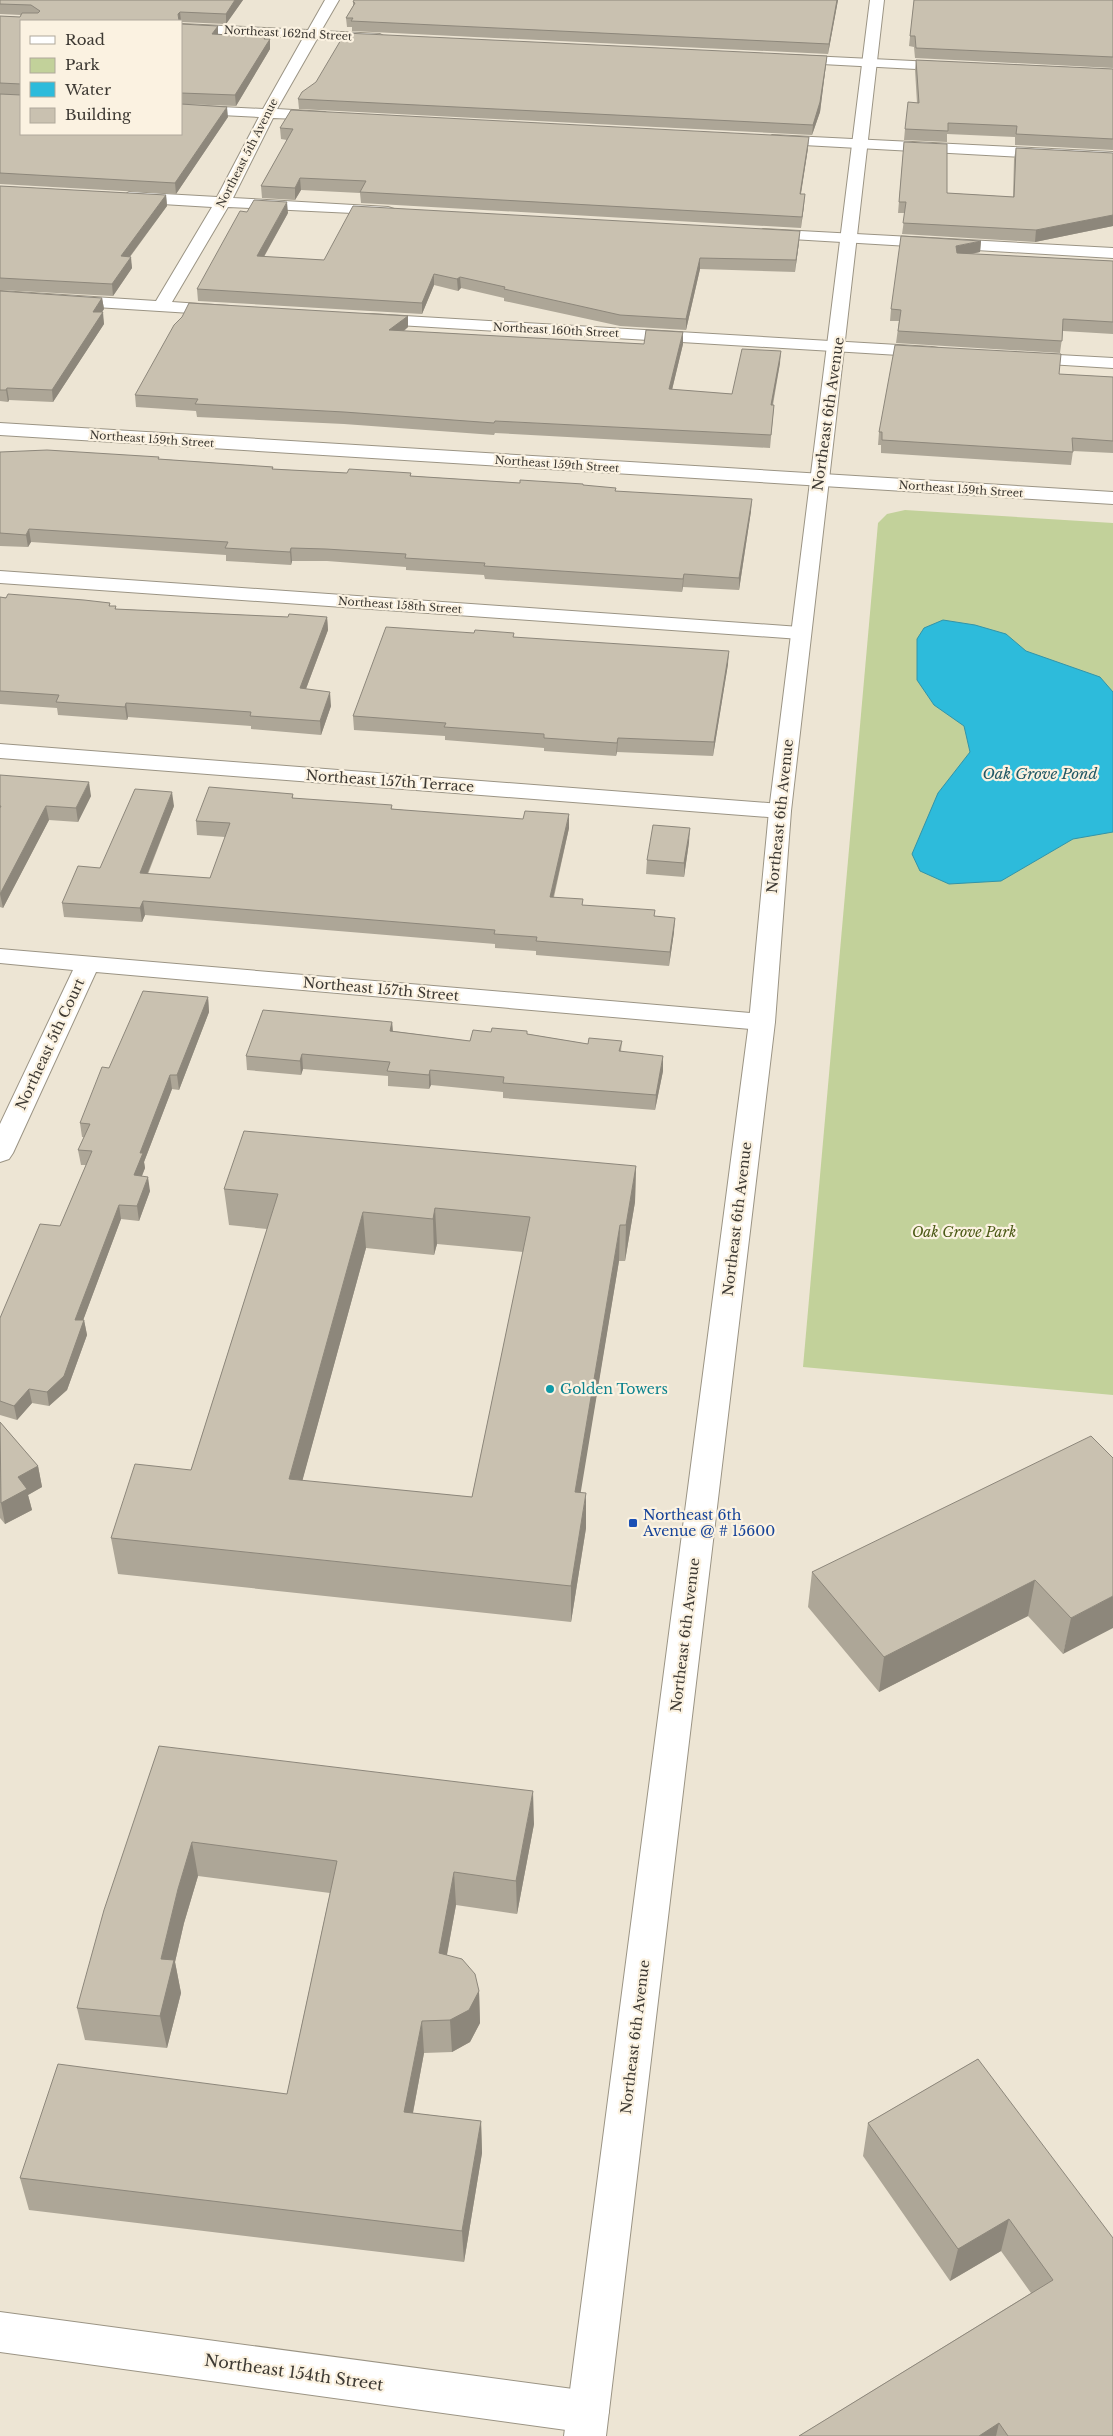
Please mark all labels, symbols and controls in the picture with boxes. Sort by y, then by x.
legend [20,20,182,135]
street label: Northeast 162nd Street [223,23,353,43]
text: Road [65,30,105,49]
text: Park [65,55,101,74]
text: Water [64,80,112,99]
street label: Northeast 5th Avenue [213,96,281,210]
text: Building [65,105,132,124]
street label: Northeast 160th Street [493,320,620,340]
street label: Northeast 6th Avenue [808,336,848,492]
street label: Northeast 159th Street [89,428,215,450]
street label: Northeast 159th Street [494,453,620,475]
street label: Northeast 159th Street [898,478,1024,500]
street label: Northeast 158th Street [338,594,463,616]
street label: Northeast 6th Avenue [763,738,797,894]
water label: Oak Grove Pond [983,764,1097,783]
street label: Northeast 157th Terrace [305,766,475,796]
street label: Northeast 157th Street [302,973,461,1005]
street label: Northeast 5th Court [12,975,89,1113]
street label: Northeast 6th Avenue [719,1141,755,1297]
park label: Oak Grove Park [912,1223,1016,1241]
place label: Golden Towers [560,1380,668,1398]
marker: Golden Towers [544,1383,556,1395]
place label: Northeast 6th Avenue @ # 15600 [642,1506,775,1540]
marker: Northeast 6th Avenue @ # 15600 [627,1517,639,1529]
street label: Northeast 6th Avenue [667,1557,703,1713]
street label: Northeast 6th Avenue [617,1959,653,2115]
street label: Northeast 154th Street [203,2350,385,2394]

